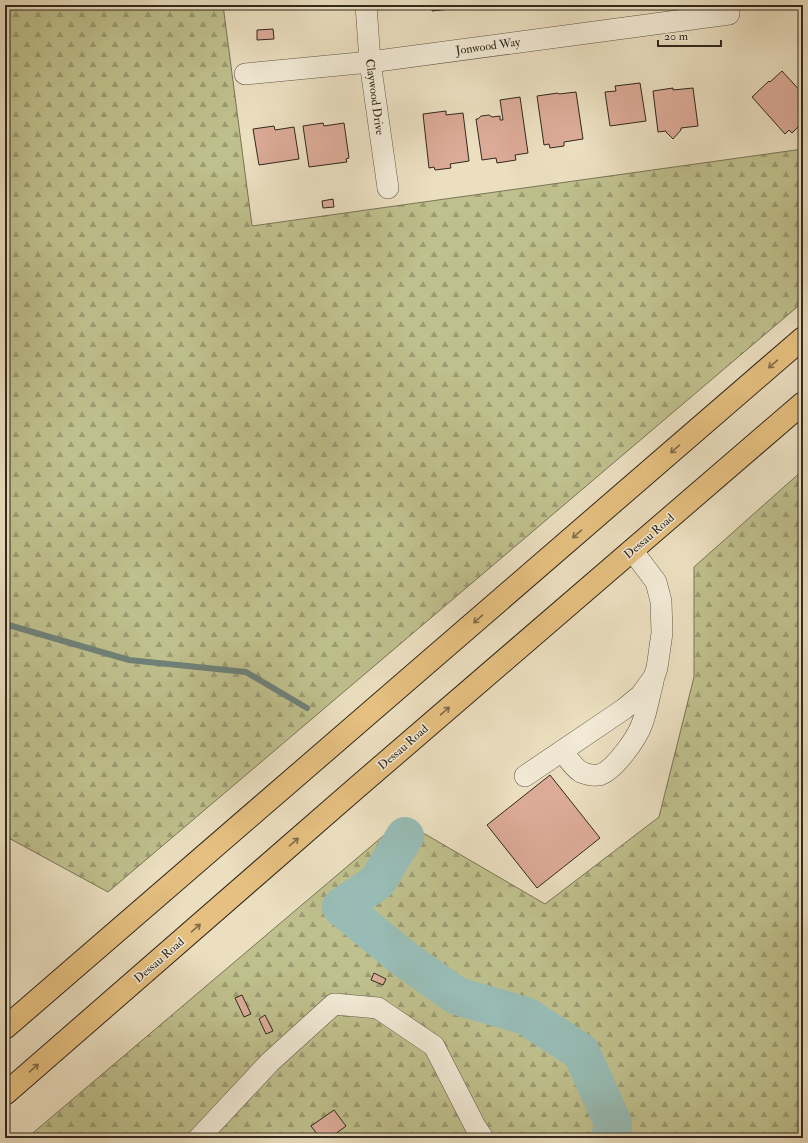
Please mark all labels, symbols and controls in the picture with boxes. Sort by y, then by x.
scale bar [658,22,721,48]
text: 20 m [664,29,689,44]
street label: Jonwood Way [454,34,522,59]
street label: Claywood Drive [362,58,387,136]
one-way arrow [768,359,779,368]
one-way arrow [670,444,680,453]
street label: Dessau Road [621,510,678,562]
one-way arrow [571,529,582,538]
one-way arrow [473,614,484,623]
one-way arrow [440,707,450,716]
street label: Dessau Road [375,721,432,773]
one-way arrow [288,838,299,847]
one-way arrow [190,923,201,932]
street label: Dessau Road [131,934,188,986]
one-way arrow [29,1064,40,1073]

